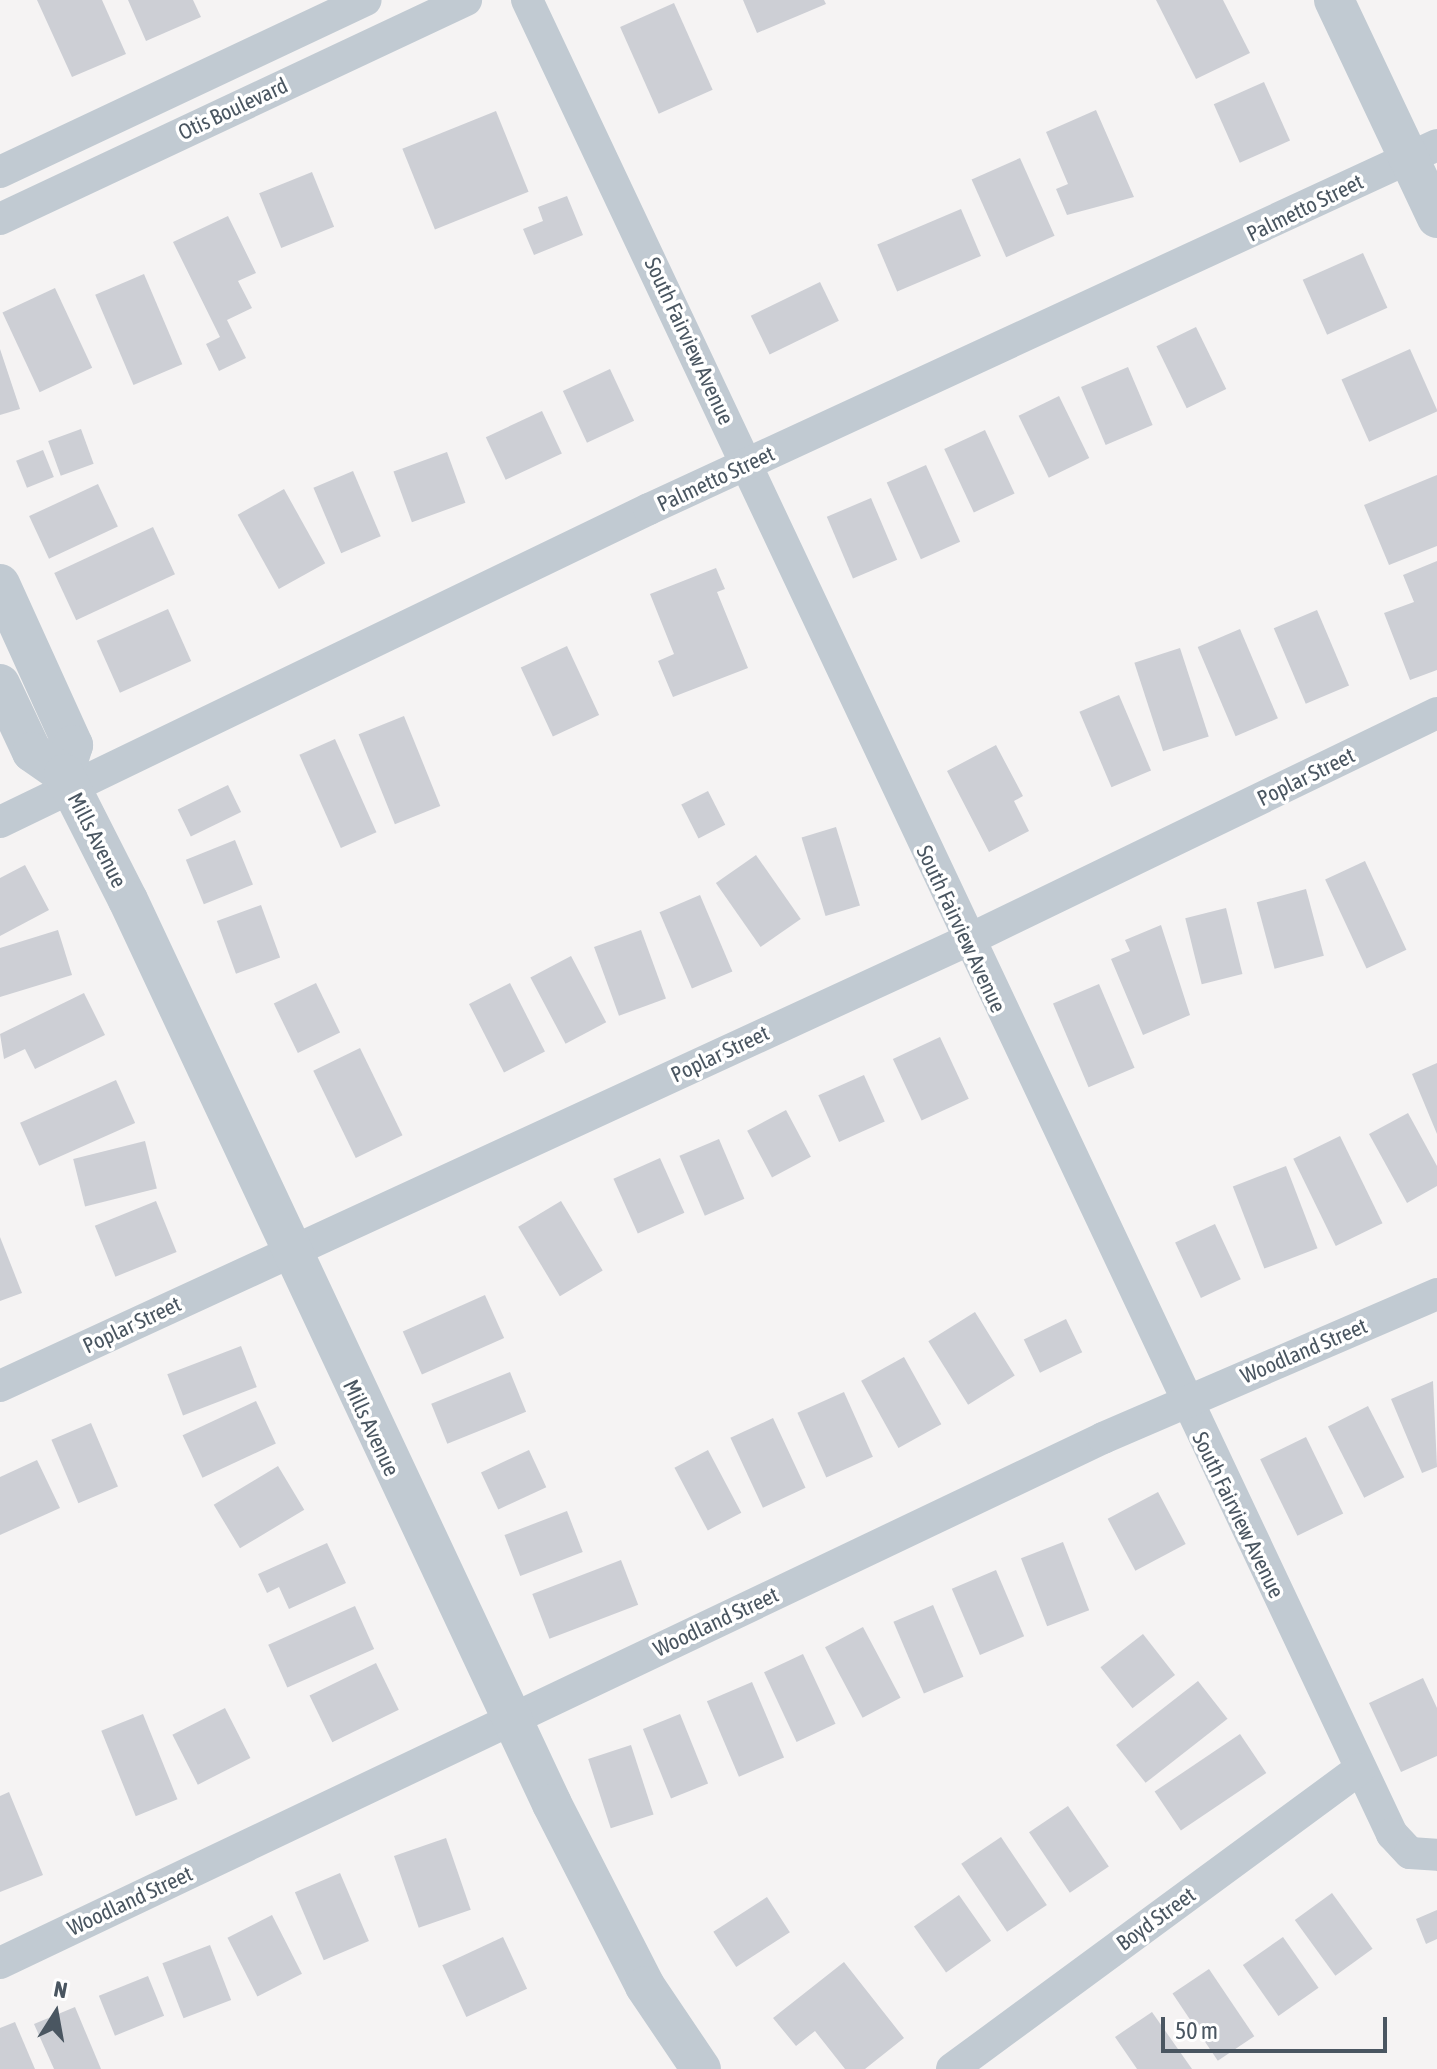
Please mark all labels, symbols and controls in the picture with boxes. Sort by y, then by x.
street label: Otis Boulevard [174,72,292,146]
street label: Palmetto Street [1242,168,1368,248]
street label: South Fairview Avenue [639,253,739,429]
street label: Palmetto Street [653,440,779,518]
street label: Poplar Street [1253,742,1359,812]
street label: Mills Avenue [62,788,132,892]
street label: South Fairview Avenue [911,841,1011,1017]
street label: Poplar Street [667,1020,773,1088]
street label: Poplar Street [79,1291,185,1359]
street label: Woodland Street [1237,1313,1371,1389]
street label: Mills Avenue [337,1376,405,1480]
street label: South Fairview Avenue [1186,1428,1290,1602]
street label: Woodland Street [649,1582,783,1662]
street label: Woodland Street [63,1861,197,1941]
street label: Boyd Street [1111,1882,1201,1956]
north arrow [16,1973,96,2053]
text: N [52,1975,69,2003]
scale bar [1165,2001,1391,2051]
text: 50 m [1175,2017,1218,2044]

